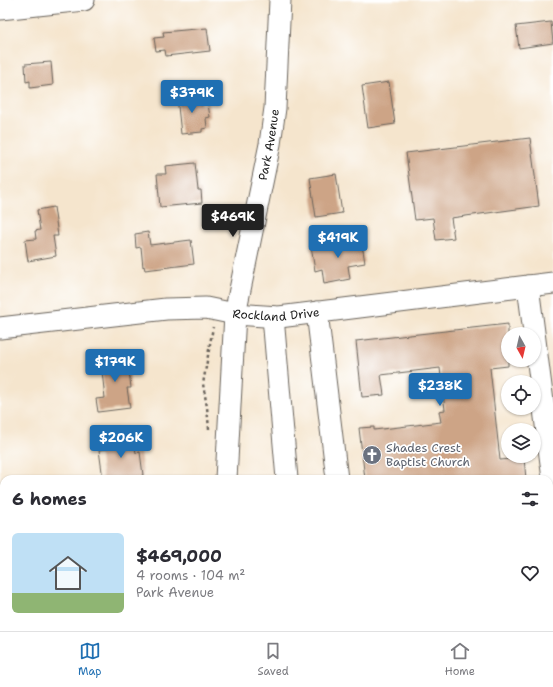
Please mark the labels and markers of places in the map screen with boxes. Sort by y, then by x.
pin: $379K [164,80,220,114]
pin: $469K [205,204,261,238]
pin: $419K [310,225,366,259]
pin: $179K [87,349,143,383]
pin: $238K [412,373,468,407]
pin: $206K [93,425,149,459]
place label: Shades Crest Baptist Church [386,440,470,470]
church icon: Shades Crest Baptist Church [361,444,383,466]

